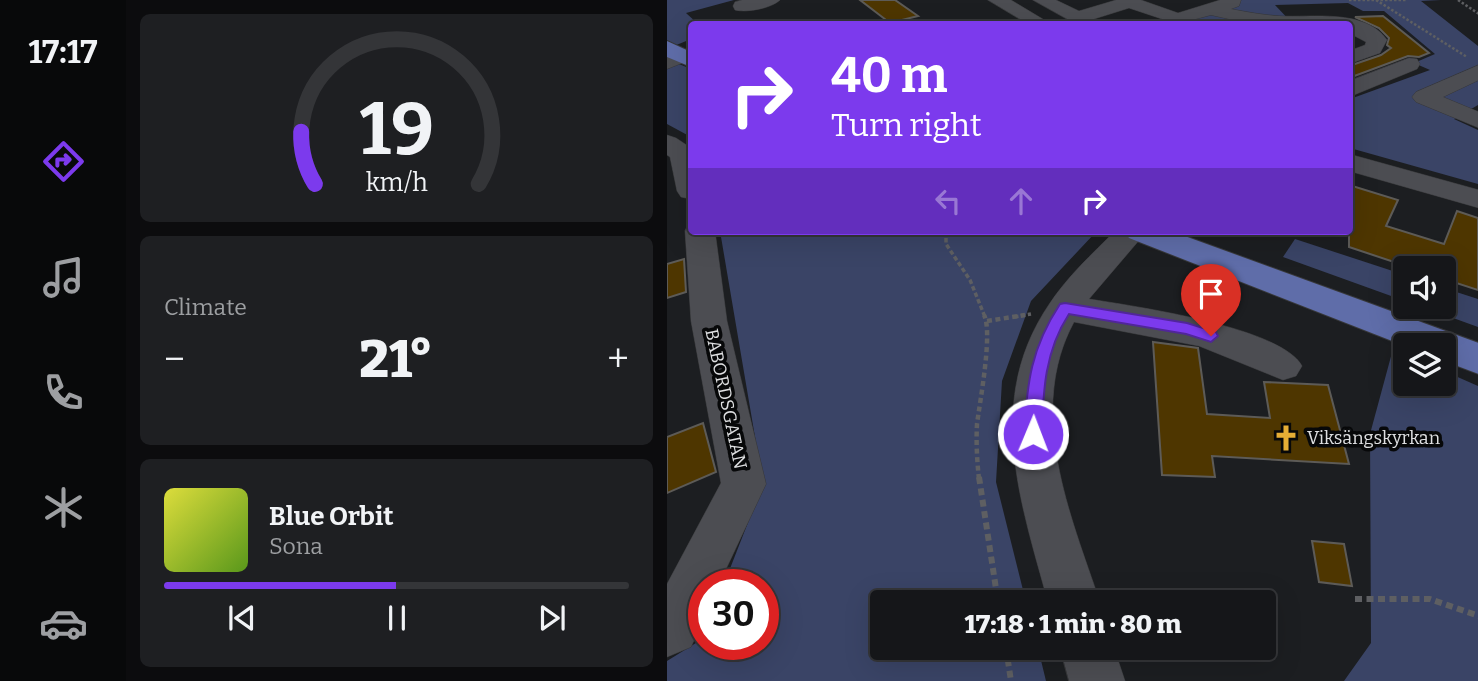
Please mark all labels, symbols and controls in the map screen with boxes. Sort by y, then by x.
text: 17:17 [29,33,97,71]
text: 40 m [831,46,948,105]
icon: right [716,49,807,140]
text: 19 [359,87,434,174]
text: Turn right [831,106,982,144]
icon: directions [39,137,88,186]
text: km/h [366,168,428,198]
icon: left [929,182,967,220]
icon: ahead [1002,182,1040,220]
icon: right [1075,182,1113,220]
icon: music [39,253,88,302]
map controls [1393,256,1456,396]
button: sound [1393,256,1456,319]
pin [1181,264,1241,336]
icon: arrive [1192,275,1230,313]
text: Climate [164,293,247,321]
street label: BABORDSGATAN [700,327,752,471]
text: 21° [359,328,433,391]
button: layers [1393,333,1456,396]
text: − [164,336,185,382]
text: + [607,336,629,382]
icon: phone [39,368,88,417]
position arrow [996,397,1070,471]
church icon: Viksängskyrkan [1271,423,1301,453]
place label: Viksängskyrkan [1307,427,1441,449]
icon: climate [39,483,88,532]
text: Blue Orbit [269,501,393,532]
text: Sona [269,532,323,560]
speed limit sign: 30 [688,569,779,660]
icon: car [39,599,88,648]
icon: previous [223,599,261,637]
icon: pause [378,599,416,637]
icon: next [533,599,571,637]
text: 17:18 · 1 min · 80 m [965,609,1182,640]

